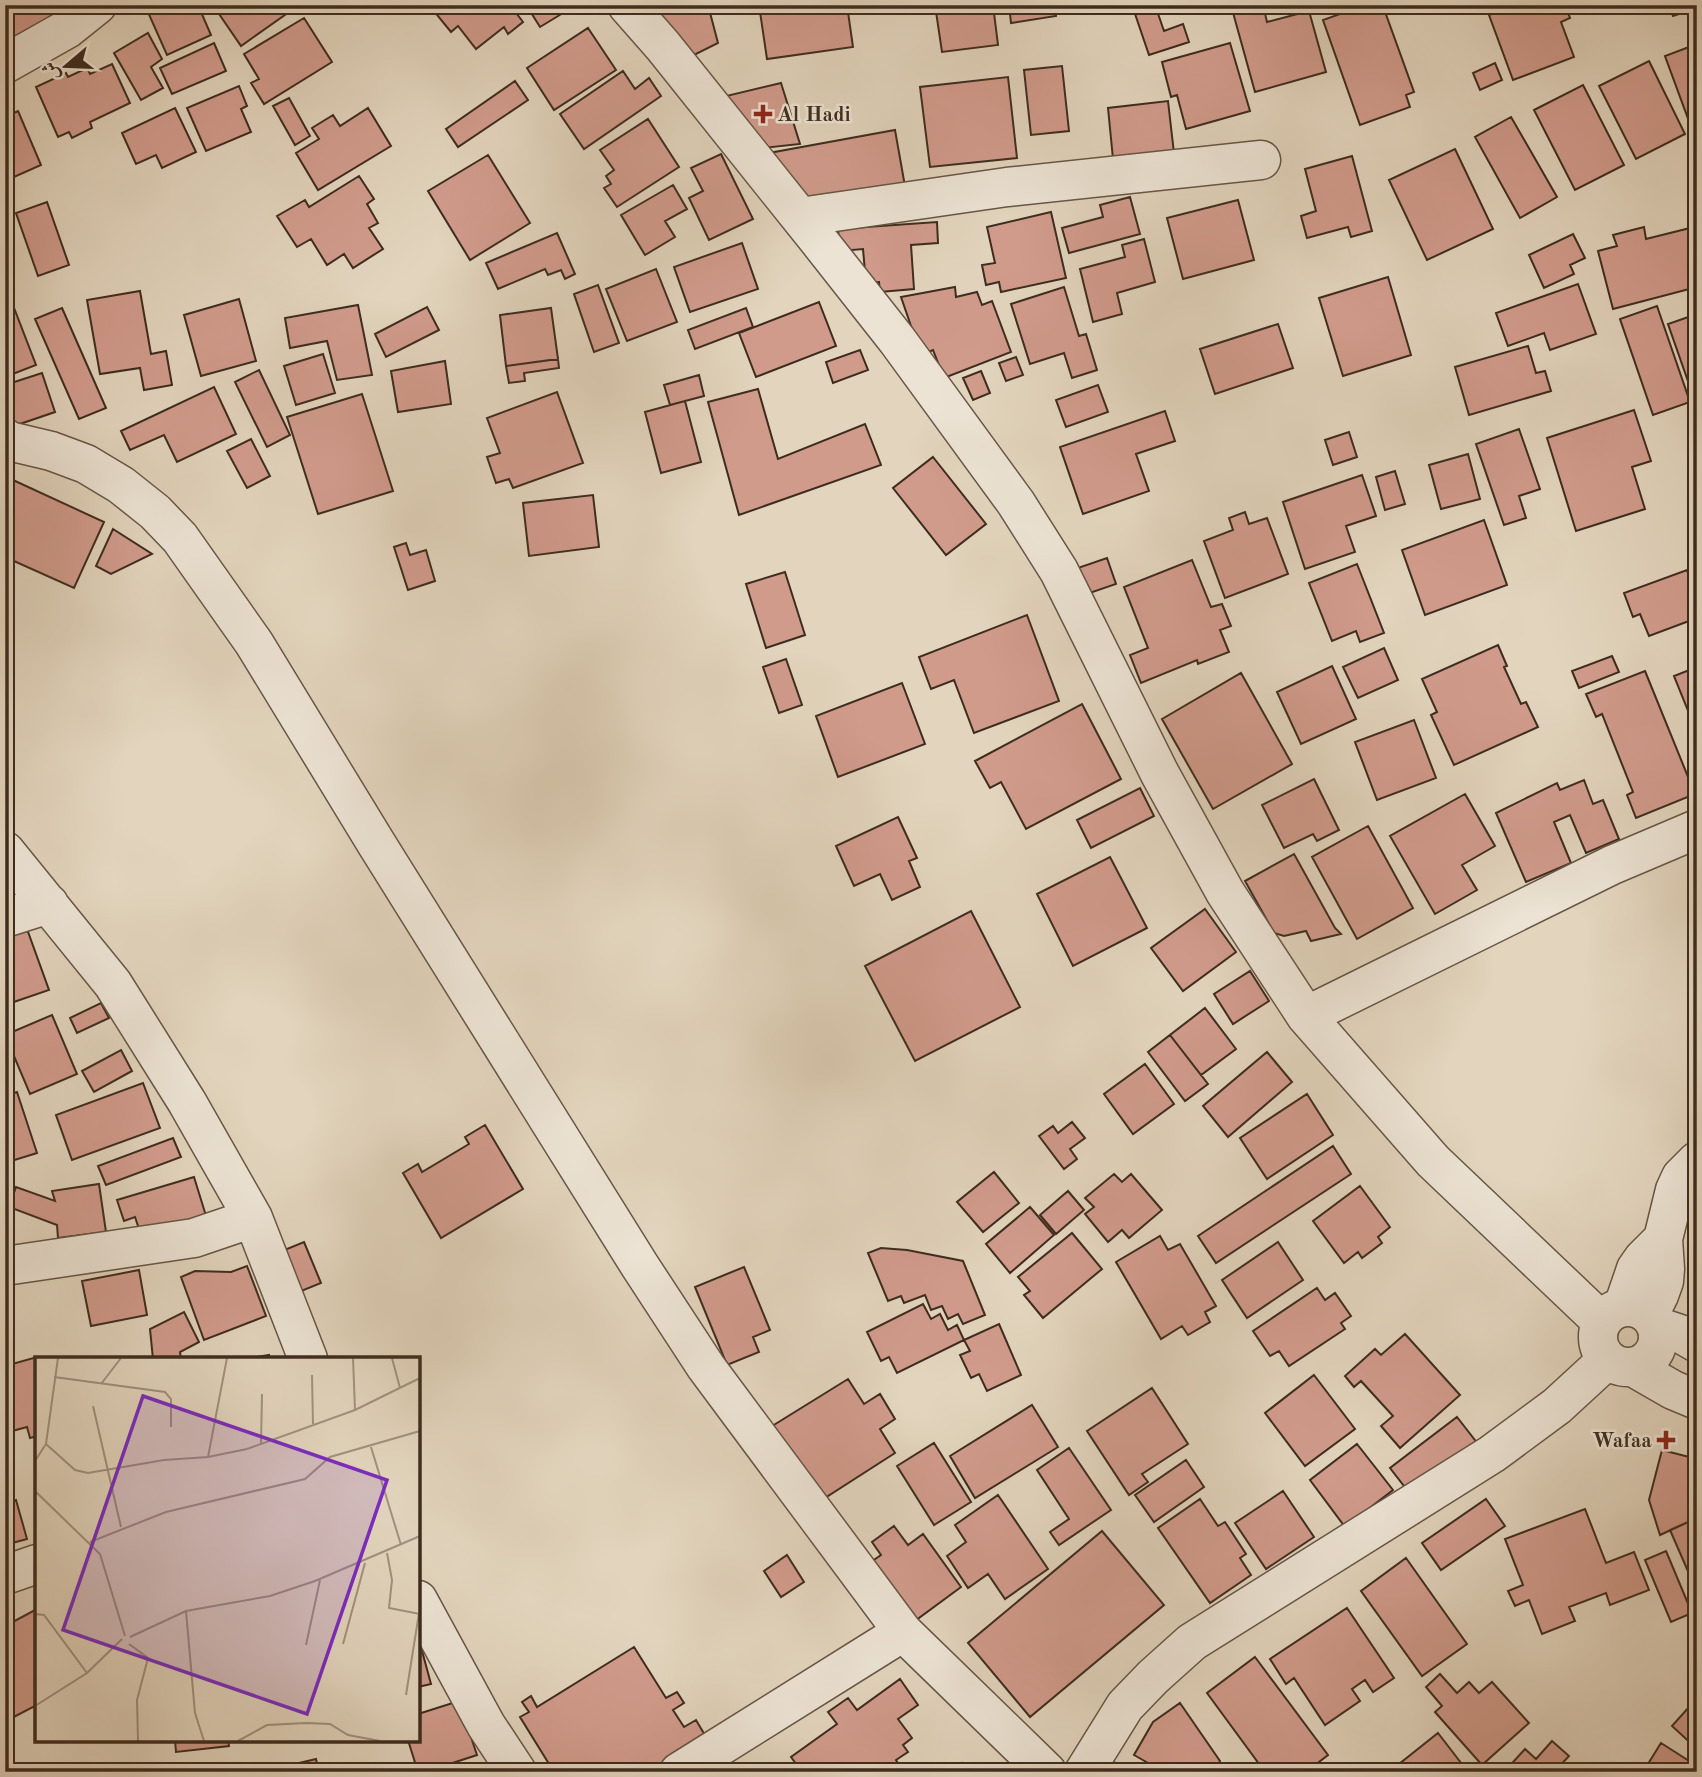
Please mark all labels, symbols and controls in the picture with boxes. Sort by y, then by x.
north arrow [32,32,102,102]
text: ش [40,59,64,83]
place label: Al Hadi [777,105,851,126]
marker: Al Hadi [755,106,771,122]
inset map [35,1357,420,1742]
place label: Wafaa [1592,1431,1652,1452]
marker: Wafaa [1658,1432,1674,1448]

